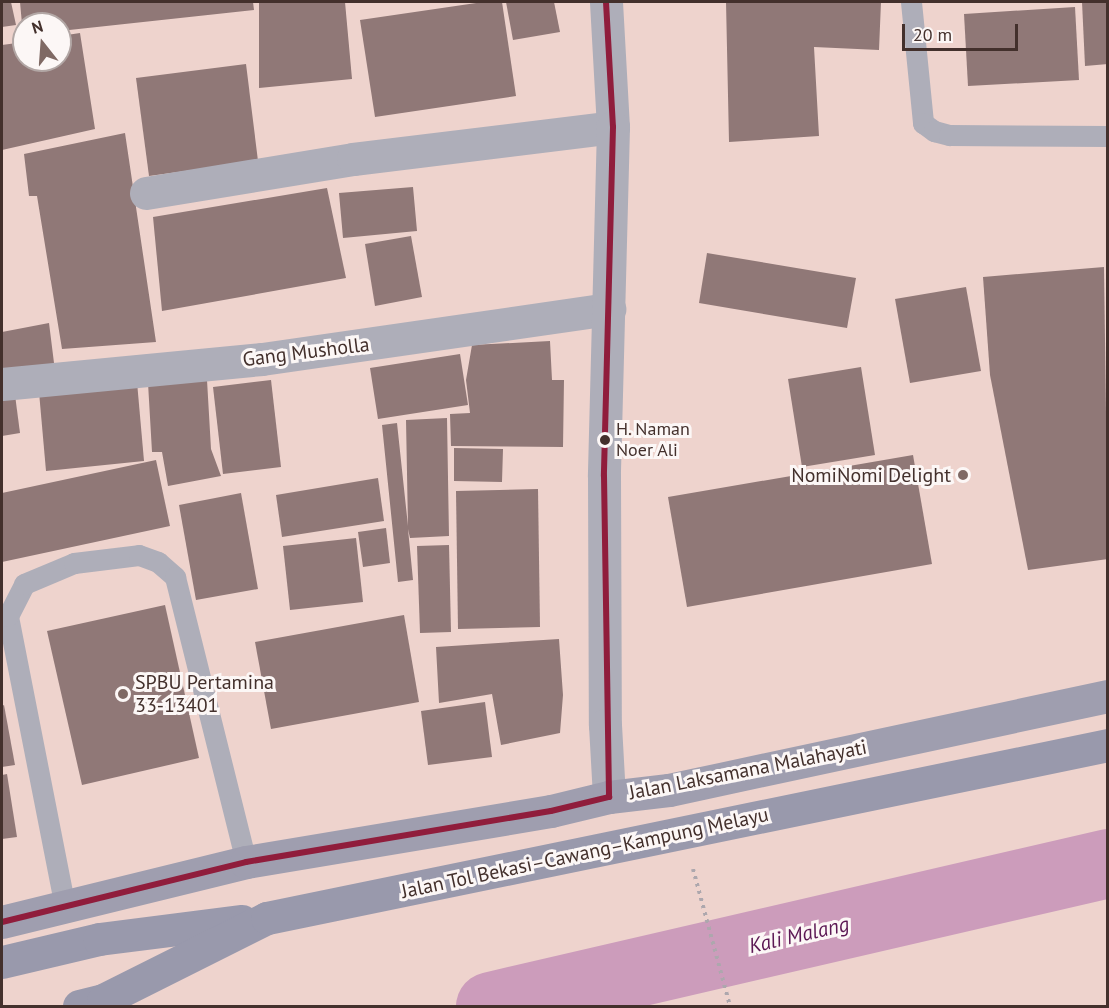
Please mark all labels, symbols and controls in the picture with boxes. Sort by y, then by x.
north arrow [12,12,72,72]
scale bar [905,12,1020,50]
text: N [29,16,45,38]
text: 20 m [913,23,952,46]
street label: Gang Musholla [241,332,371,372]
place label: H. Naman Noer Ali [616,419,691,462]
marker: H. Naman Noer Ali [599,434,611,446]
place label: NomiNomi Delight [791,463,951,487]
marker: NomiNomi Delight [956,468,970,482]
place label: SPBU Pertamina 33-13401 [135,670,274,717]
marker: SPBU Pertamina 33-13401 [116,687,130,701]
street label: Jalan Laksamana Malahayati [627,735,869,805]
street label: Jalan Tol Bekasi–Cawang–Kampung Melayu [399,802,771,904]
water label: Kali Malang [746,911,852,959]

